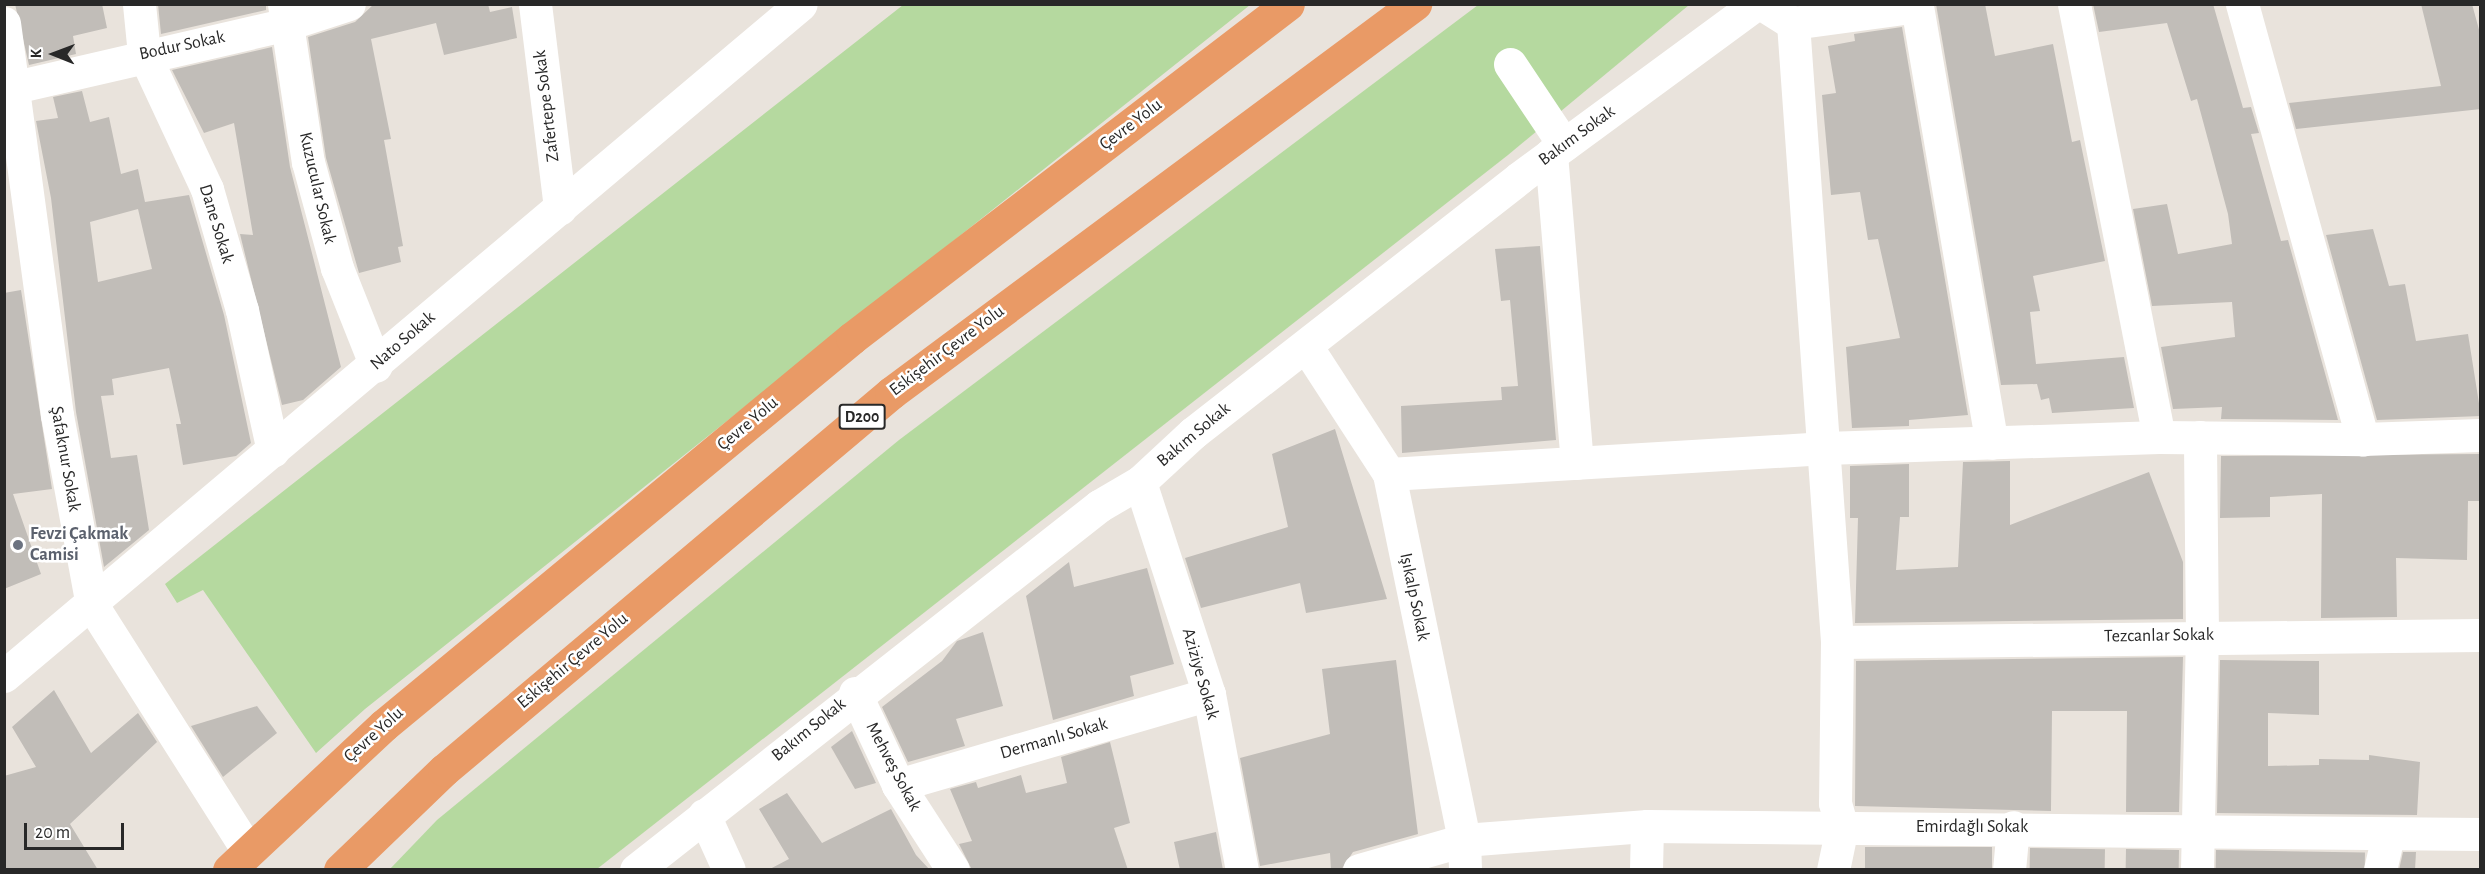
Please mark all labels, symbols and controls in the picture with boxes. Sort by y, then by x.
north arrow [24,24,84,84]
street label: Bodur Sokak [137,26,227,66]
text: K [28,49,44,59]
street label: Zafertepe Sokak [529,49,565,163]
street label: Çevre Yolu [1095,94,1167,156]
street label: Bakım Sokak [1535,101,1619,171]
street label: Kuzucular Sokak [294,130,340,246]
street label: Dane Sokak [194,182,238,266]
street label: Eskişehir Çevre Yolu [885,301,1009,401]
street label: Nato Sokak [366,307,440,375]
street label: Çevre Yolu [713,392,783,456]
street label: Bakım Sokak [1153,398,1235,472]
road number: D200 [838,404,886,430]
street label: Şafaknur Sokak [45,405,85,513]
place label: Fevzi Çakmak Camisi [30,524,128,566]
marker: Fevzi Çakmak Camisi [11,538,25,552]
street label: Işıkalp Sokak [1394,551,1434,643]
street label: Eskişehir Çevre Yolu [513,608,633,714]
street label: Tezcanlar Sokak [2104,624,2214,648]
street label: Aziziye Sokak [1177,626,1223,722]
street label: Bakım Sokak [768,694,850,766]
street label: Çevre Yolu [340,703,408,767]
street label: Dermanlı Sokak [998,713,1110,765]
street label: Mehveş Sokak [861,719,925,815]
scale bar [27,811,128,849]
street label: Emirdağlı Sokak [1916,816,2028,838]
text: 20 m [35,824,70,842]

